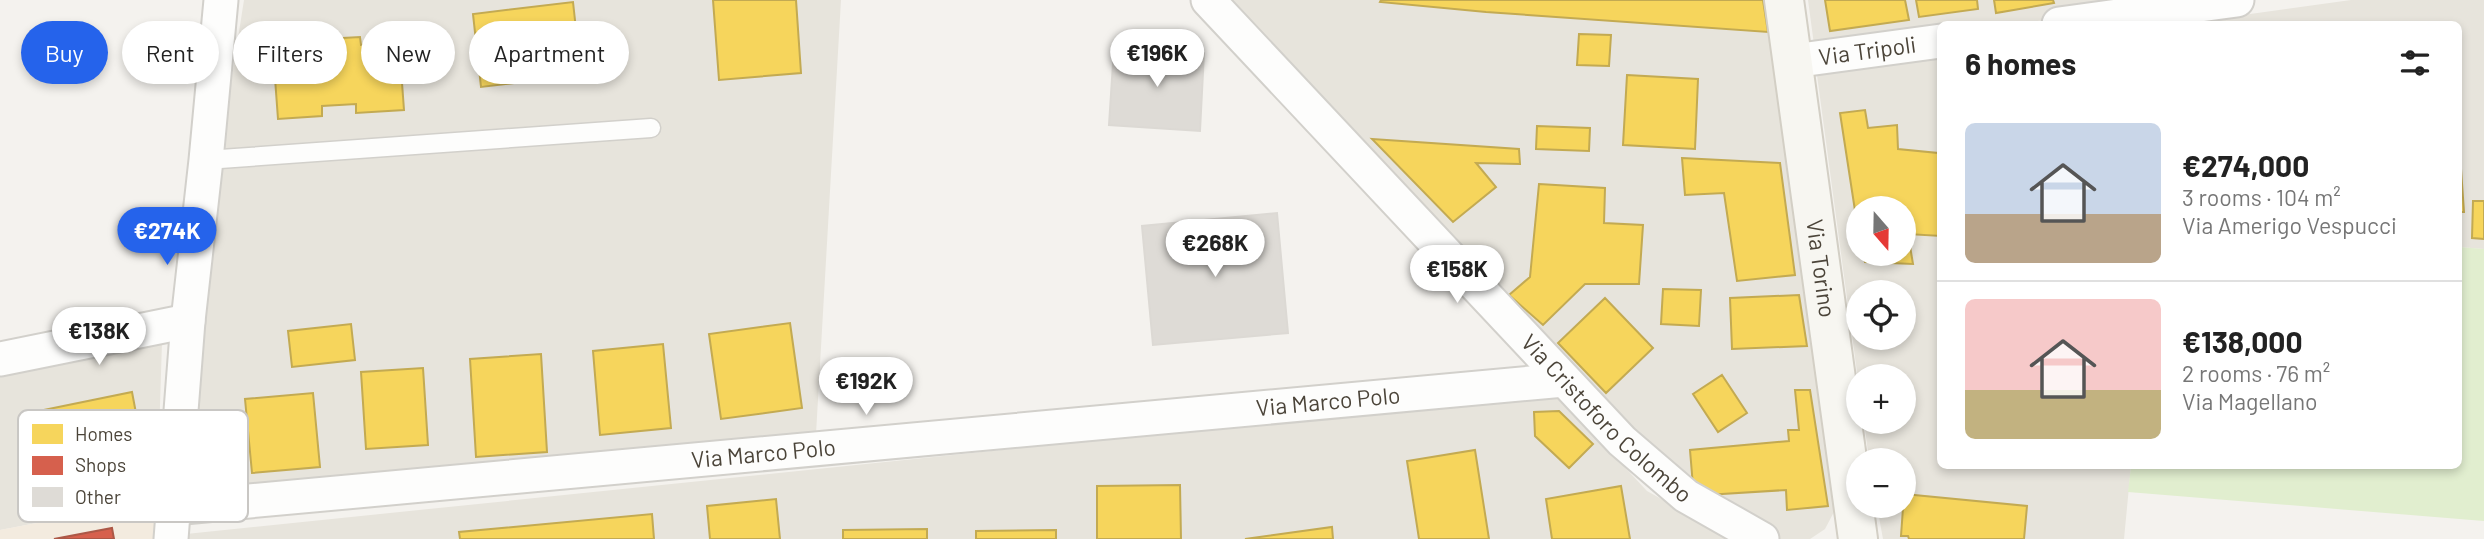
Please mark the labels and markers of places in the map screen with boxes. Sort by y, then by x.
pin: €196K [1108,29,1206,89]
pin: €274K [118,208,216,267]
pin: €268K [1166,219,1264,279]
pin: €158K [1408,246,1506,305]
pin: €138K [50,308,148,367]
pin: €192K [817,358,915,417]

